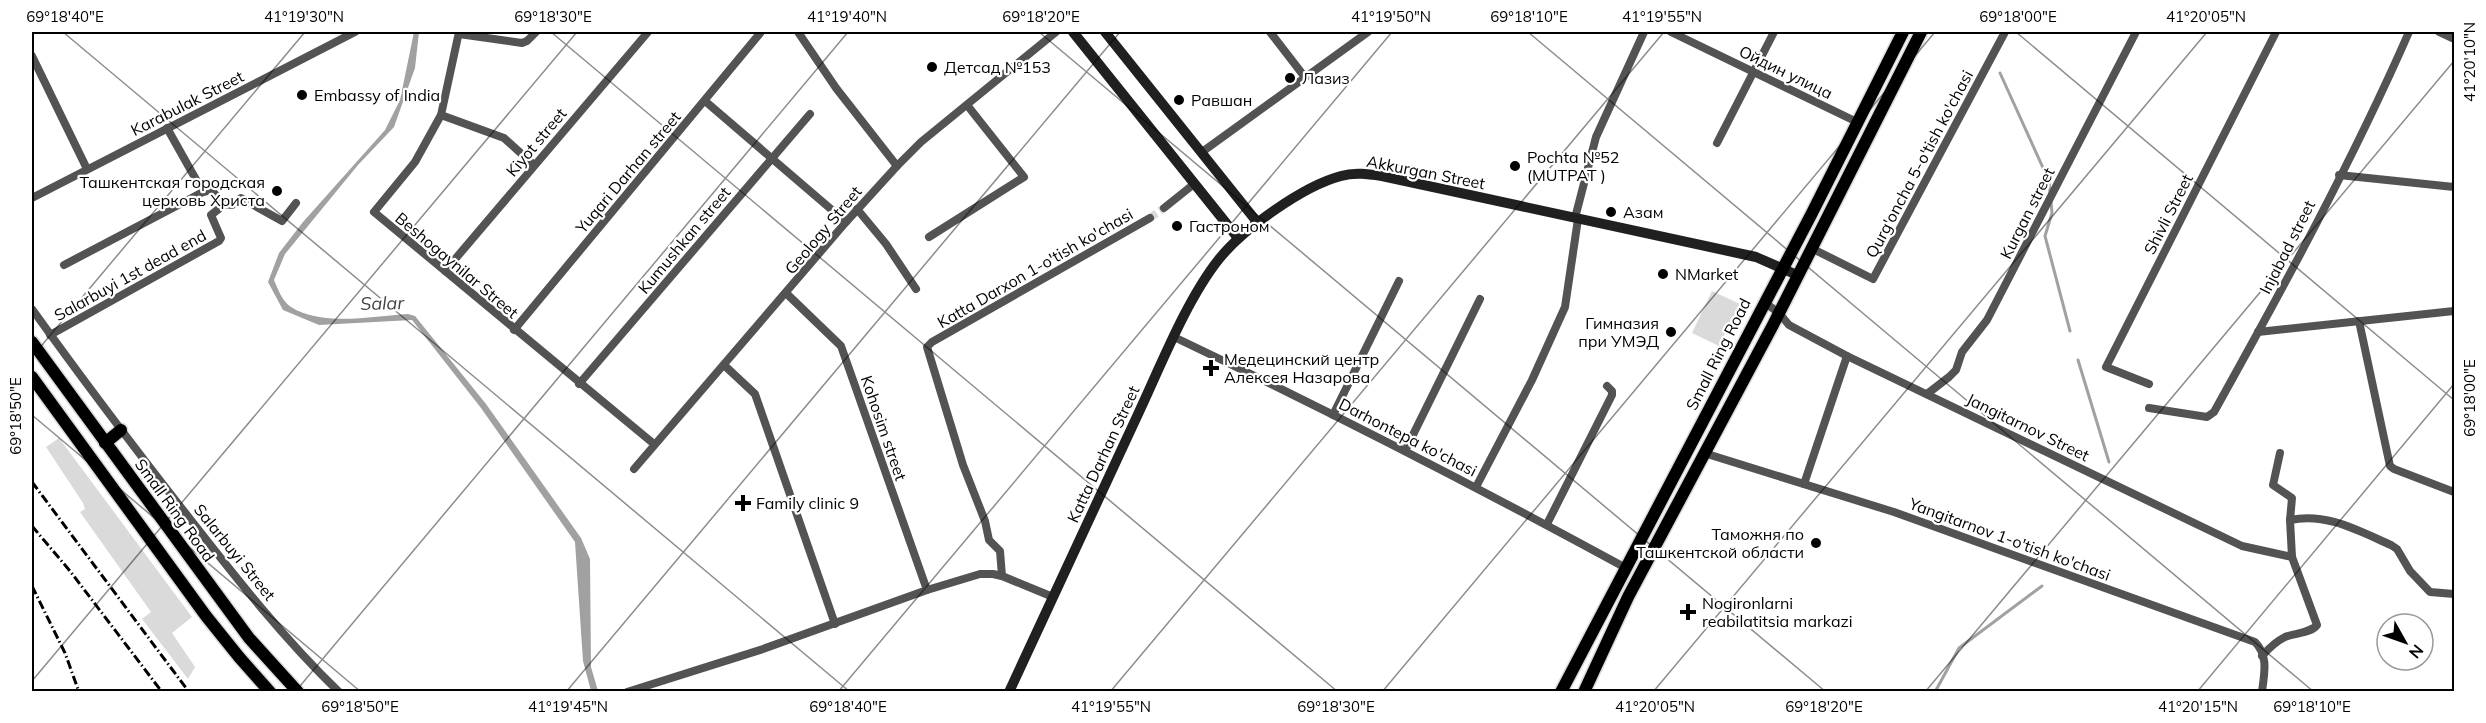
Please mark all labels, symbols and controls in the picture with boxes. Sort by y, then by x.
text: 69°18'40"E [26,7,104,26]
text: 41°19'30"N [264,7,344,26]
text: 69°18'30"E [514,7,592,26]
text: 41°19'40"N [807,7,887,26]
text: 69°18'20"E [1002,7,1080,26]
text: 41°19'50"N [1351,7,1431,26]
text: 69°18'10"E [1490,7,1568,26]
text: 41°19'55"N [1622,7,1702,26]
text: 69°18'00"E [1979,7,2057,26]
text: 41°20'05"N [2166,7,2246,26]
text: 41°20'10"N [2460,22,2479,102]
street label: Ойдин улица [1736,41,1836,103]
place label: Детсад №153 [944,57,1051,77]
marker: Детсад №153 [925,60,939,74]
street label: Karabulak Street [127,66,247,140]
street label: Qurg'oncha 5-o'tish ko'chasi [1861,67,1977,261]
place label: Лазиз [1302,68,1350,88]
marker: Лазиз [1283,71,1297,85]
place label: Embassy of India [314,85,440,105]
marker: Embassy of India [295,88,309,102]
place label: Равшан [1191,90,1252,110]
marker: Равшан [1172,93,1186,107]
street label: Kiyot street [502,103,571,180]
street label: Yuqari Darhan street [571,107,685,238]
place label: Pochta №52 (MUTPAT ) [1527,147,1619,185]
street label: Akkurgan Street [1365,151,1487,193]
marker: Pochta №52 (MUTPAT ) [1508,159,1522,173]
street label: Kurgan street [1995,164,2059,262]
street label: Shivli Street [2139,170,2197,258]
place label: Ташкентская городская церковь Христа [80,172,265,210]
street label: Geology Street [780,181,866,278]
street label: Kumushkan street [633,182,735,297]
marker: Ташкентская городская церковь Христа [270,184,284,198]
street label: Injаbаd street [2255,196,2319,297]
place label: Азам [1623,202,1663,222]
street label: Katta Darxon 1-o'tish ko'chasi [934,204,1136,332]
marker: Азам [1604,205,1618,219]
street label: Beshogaynilar Street [391,208,523,323]
place label: Гастроном [1189,216,1270,236]
marker: Гастроном [1170,219,1184,233]
street label: Salarbuyi 1st dead end [51,225,209,325]
place label: NMarket [1675,264,1739,284]
marker: NMarket [1656,267,1670,281]
water label: Salar [360,291,405,315]
street label: Small Ring Road [1681,295,1755,413]
place label: Гимназия при УМЭД [1578,313,1659,351]
marker: Гимназия при УМЭД [1664,325,1678,339]
place label: Медецинский центр Алексея Назарова [1224,349,1379,387]
marker: Медецинский центр Алексея Назарова [1202,359,1220,377]
text: 69°18'00"E [2460,359,2479,437]
street label: Kohosim street [857,373,911,484]
text: 69°18'50"E [6,377,25,455]
street label: Katta Darhan Street [1063,382,1144,526]
street label: Jangitarnov Street [1963,389,2093,466]
street label: Darhontepa ko'chasi [1336,394,1480,480]
street label: Small Ring Road [131,454,219,566]
place label: Family clinic 9 [756,493,859,513]
street label: Yangitarnov 1-o'tish ko'chasi [1906,493,2113,585]
marker: Family clinic 9 [734,494,752,512]
street label: Salarbuyi Street [190,500,280,605]
place label: Таможня по Ташкентской области [1636,524,1804,562]
marker: Таможня по Ташкентской области [1809,536,1823,550]
place label: Nogironlarni reabilatitsia markazi [1702,593,1853,631]
marker: Nogironlarni reabilatitsia markazi [1679,603,1697,621]
north arrow [2375,612,2435,672]
text: N [2405,641,2428,663]
text: 69°18'50"E [321,697,399,716]
text: 41°19'45"N [528,697,608,716]
text: 69°18'40"E [809,697,887,716]
text: 41°19'55"N [1071,697,1151,716]
text: 69°18'30"E [1297,697,1375,716]
text: 41°20'05"N [1615,697,1695,716]
text: 69°18'20"E [1785,697,1863,716]
text: 41°20'15"N [2158,697,2238,716]
text: 69°18'10"E [2273,697,2351,716]

